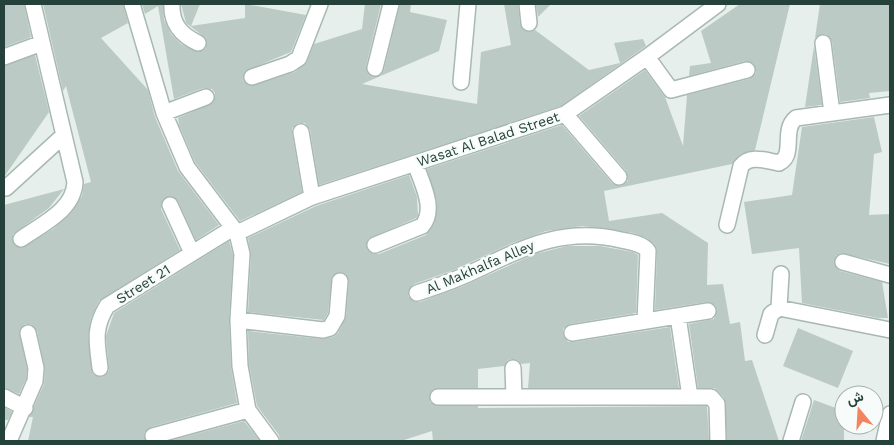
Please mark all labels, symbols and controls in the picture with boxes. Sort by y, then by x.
street label: Wasat Al Balad Street [415,108,561,170]
street label: Al Makhalfa Alley [423,237,537,297]
street label: Street 21 [113,261,173,307]
north arrow [834,385,884,435]
text: ش [845,387,866,409]

